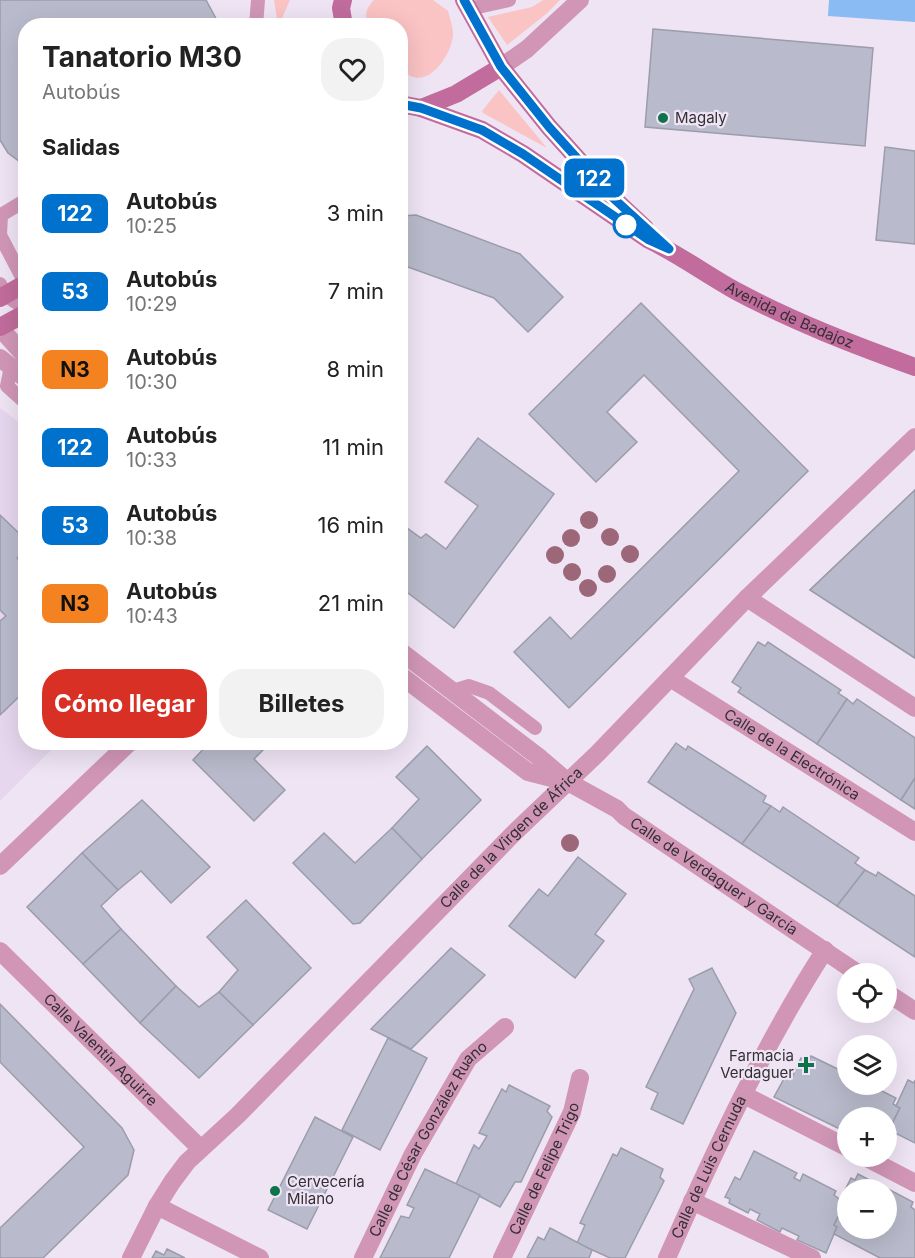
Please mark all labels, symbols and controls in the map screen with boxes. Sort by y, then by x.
button: heart [321,38,384,101]
text: Tanatorio M30 [42,40,242,74]
text: Autobús [42,80,121,104]
place label: Magaly [675,108,727,127]
marker: Magaly [656,111,670,125]
text: Salidas [42,134,120,160]
line badge: 122 [560,158,628,198]
text: 122 [576,166,612,191]
text: Autobús [126,188,217,214]
text: 3 min [327,200,384,226]
text: 122 [57,201,93,226]
unlabelled marker [613,212,639,238]
text: 10:25 [126,214,177,238]
text: Autobús [126,266,217,292]
street label: Avenida de Badajoz [722,277,857,352]
text: 7 min [328,278,384,304]
text: 53 [62,279,88,304]
text: 10:29 [126,292,177,316]
text: Autobús [126,344,217,370]
text: 8 min [327,356,384,382]
text: N3 [60,357,90,382]
text: 10:30 [126,370,177,394]
text: Autobús [126,422,217,448]
text: 11 min [322,434,384,460]
text: 122 [57,435,93,460]
text: 10:33 [126,448,177,472]
text: Autobús [126,500,217,526]
text: 16 min [318,512,384,538]
text: 53 [62,513,88,538]
text: 10:38 [126,526,177,550]
text: Autobús [126,578,217,604]
text: 21 min [318,590,384,616]
text: N3 [60,591,90,616]
text: 10:43 [126,604,178,628]
button: Cómo llegar [42,669,207,738]
button: Billetes [219,669,384,738]
street label: Calle de la Electrónica [721,704,864,804]
street label: Calle de la Virgen de África [435,763,586,912]
street label: Calle de Verdaguer y García [626,813,802,939]
map controls [837,963,897,1239]
button: locate [837,963,897,1023]
street label: Calle Valentín Aguirre [40,989,162,1110]
button: layers [837,1035,897,1095]
street label: Calle de César González Ruano [365,1037,491,1240]
place label: Farmacia Verdaguer [720,1046,794,1082]
marker: Farmacia Verdaguer [799,1058,813,1072]
street label: Calle de Luis Cernuda [667,1092,750,1242]
street label: Calle de Felipe Trigo [504,1100,583,1238]
button: + [837,1107,897,1167]
place label: Cervecería Milano [287,1172,365,1208]
button: − [837,1179,897,1239]
marker: Cervecería Milano [268,1184,282,1198]

